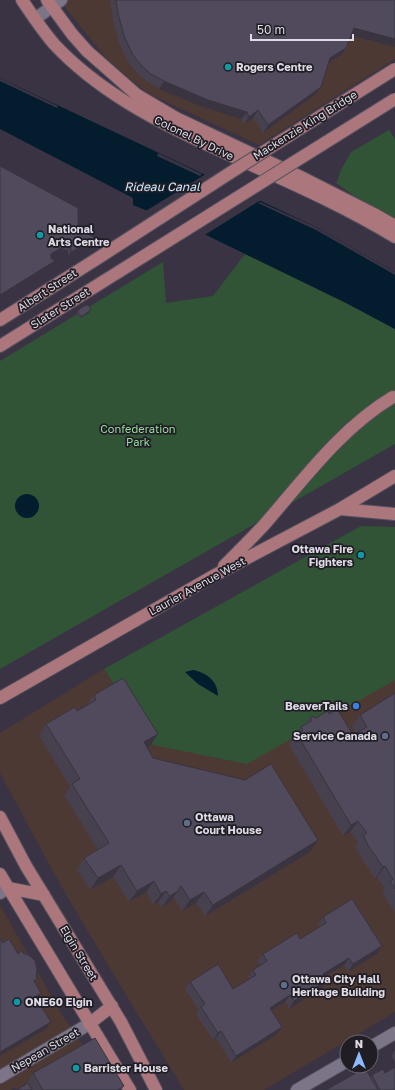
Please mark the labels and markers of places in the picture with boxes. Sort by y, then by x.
place label: Rogers Centre [236,60,313,73]
marker: Rogers Centre [223,62,233,72]
place label: National Arts Centre [48,222,110,248]
marker: National Arts Centre [35,230,45,240]
place label: Ottawa Fire Fighters [291,542,354,568]
marker: Ottawa Fire Fighters [356,550,366,560]
place label: BeaverTails [285,699,348,712]
marker: BeaverTails [351,701,361,711]
place label: Service Canada [293,729,377,742]
marker: Service Canada [380,731,390,741]
place label: Ottawa Court House [195,810,262,836]
marker: Ottawa Court House [182,818,192,828]
place label: Ottawa City Hall Heritage Building [292,972,385,998]
marker: Ottawa City Hall Heritage Building [279,980,289,990]
place label: ONE60 Elgin [25,995,93,1008]
marker: ONE60 Elgin [12,997,22,1007]
place label: Barrister House [84,1061,168,1074]
marker: Barrister House [71,1063,81,1073]

